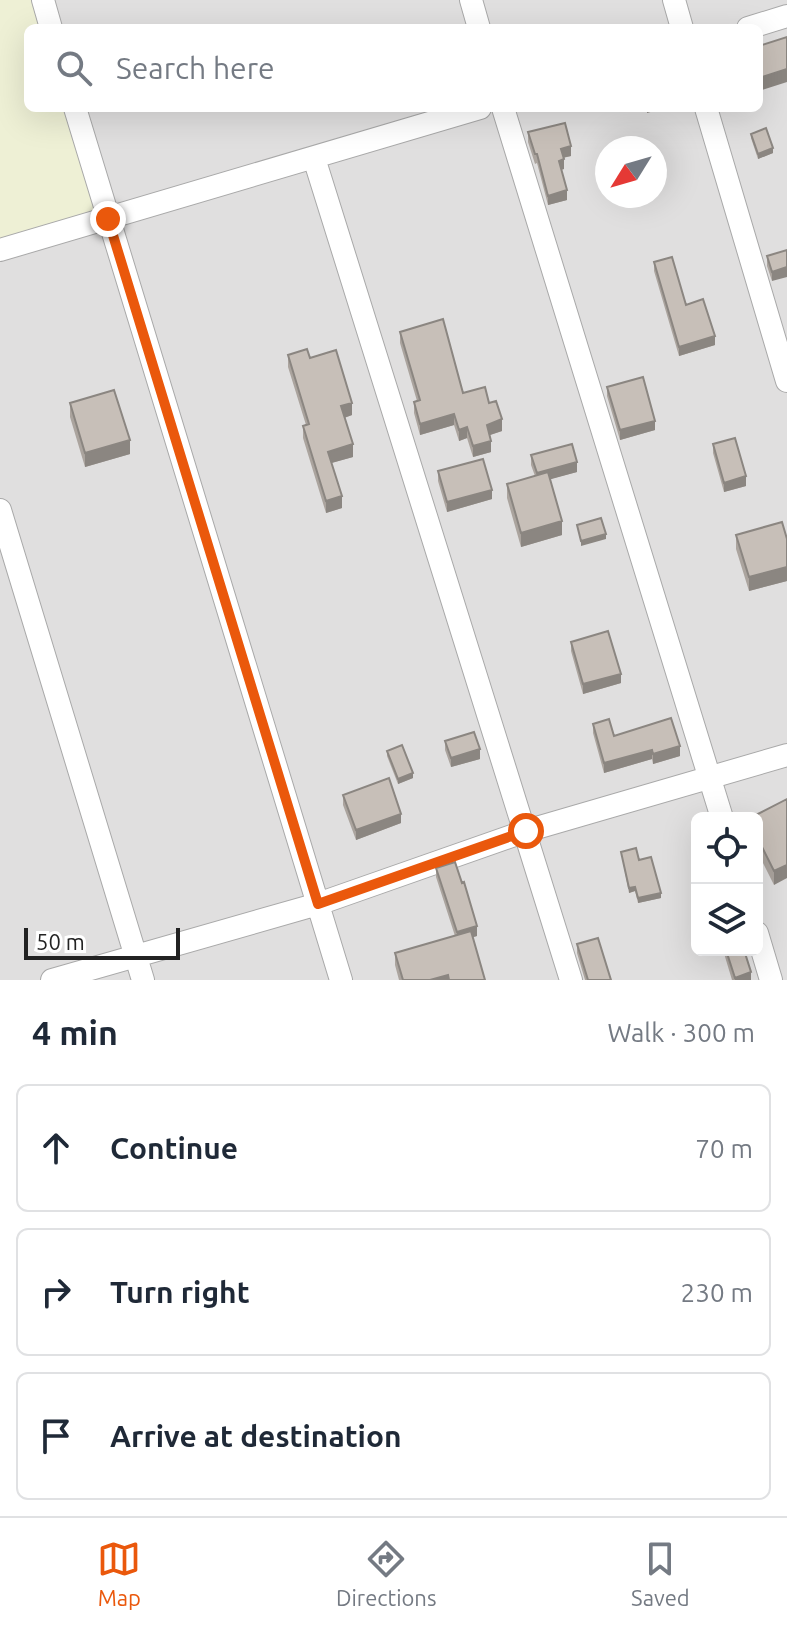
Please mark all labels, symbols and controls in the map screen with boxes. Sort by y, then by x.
search box [24,24,763,112]
icon: search [52,46,96,90]
text: Search here [116,51,275,85]
north arrow [595,136,667,208]
route end [90,201,126,237]
map controls [691,812,763,956]
button: locate [691,812,763,884]
route start [508,813,544,849]
button: layers [691,884,763,956]
scale bar [24,924,180,960]
text: 50 m [36,929,85,954]
text: 4 min [32,1013,118,1051]
text: Walk · 300 m [607,1018,755,1047]
icon: ahead [34,1126,78,1170]
text: Continue [110,1131,238,1165]
text: 70 m [695,1134,753,1163]
icon: right [34,1270,78,1314]
text: Turn right [110,1275,250,1309]
text: 230 m [681,1278,753,1307]
icon: arrive [34,1414,78,1458]
text: Arrive at destination [110,1419,402,1453]
tab: Map [97,1537,141,1610]
tab: Directions [336,1537,436,1610]
tab: Saved [631,1537,690,1610]

